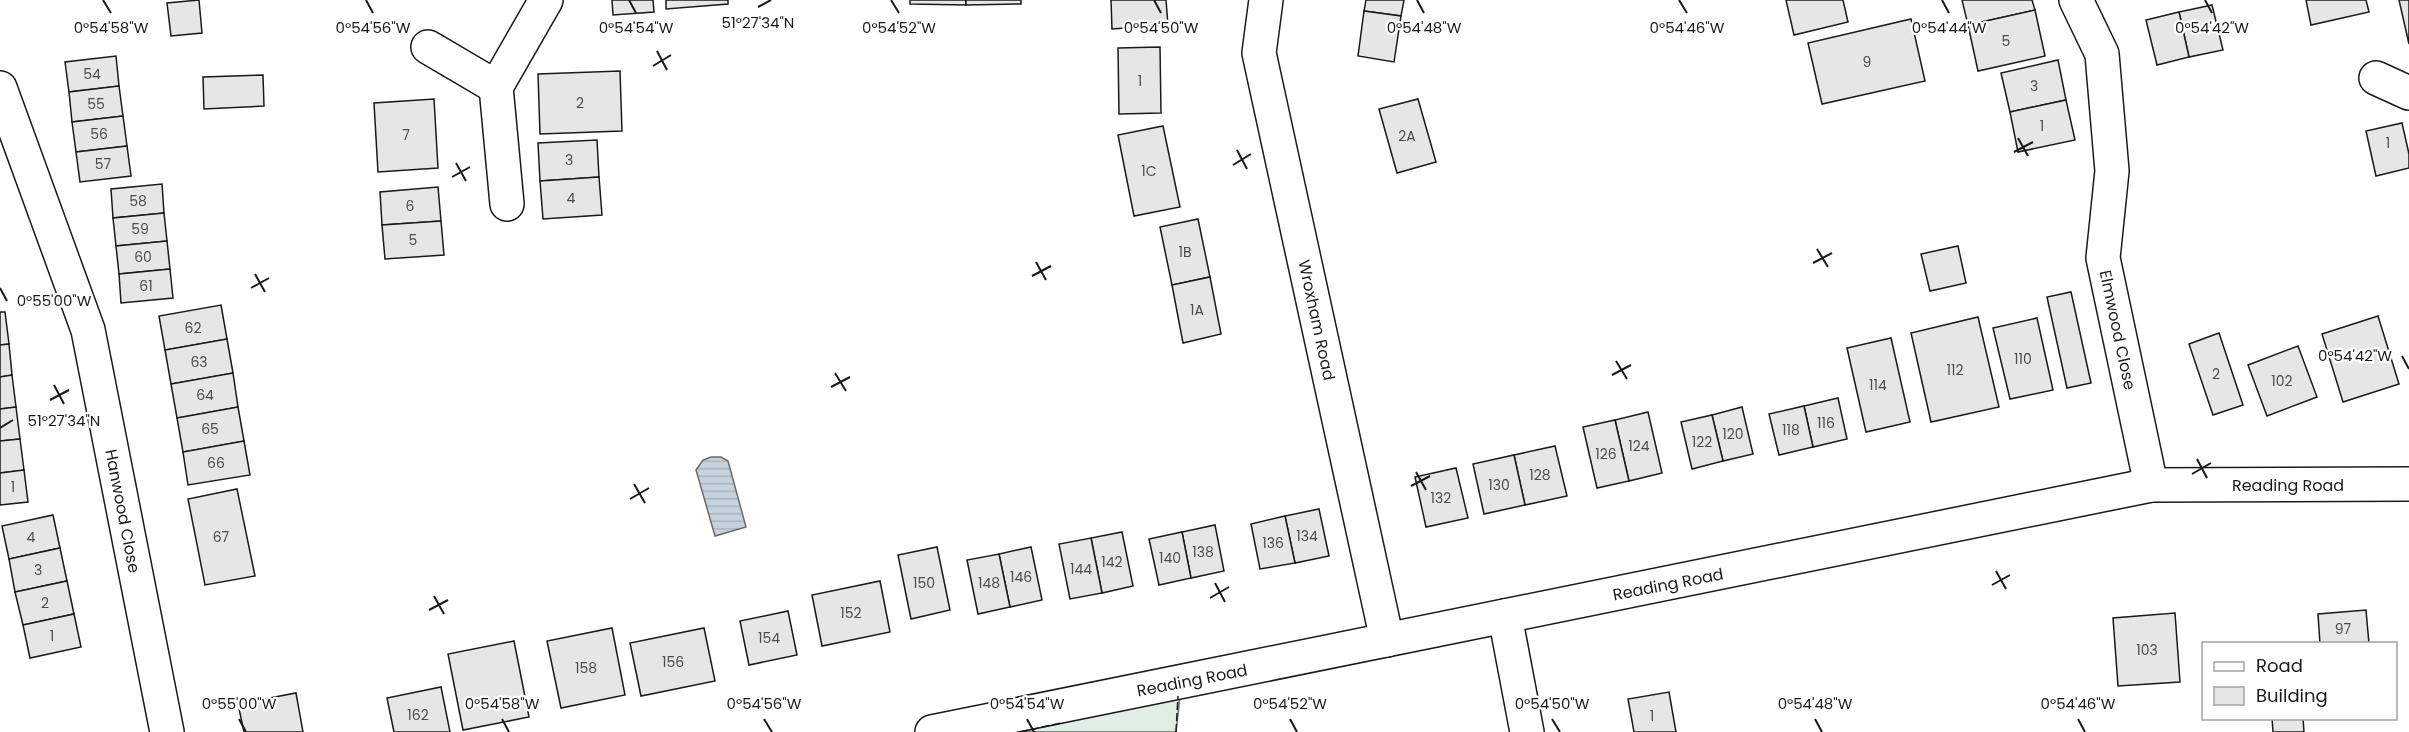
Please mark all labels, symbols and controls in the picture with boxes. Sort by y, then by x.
text: 51°27'34"N [722,12,794,33]
text: 0°54'58"W [74,17,149,38]
text: 0°54'56"W [336,17,411,38]
text: 0°54'54"W [599,17,674,38]
text: 0°54'52"W [862,17,936,38]
text: 0°54'50"W [1124,17,1199,38]
text: 0°54'48"W [1387,17,1462,38]
text: 0°54'46"W [1650,17,1725,38]
text: 0°54'44"W [1912,17,1987,38]
text: 0°54'42"W [2175,17,2249,38]
house number: 5 [2002,31,2010,51]
house number: 9 [1863,52,1871,72]
house number: 54 [83,64,101,84]
house number: 1 [1138,71,1142,91]
house number: 3 [2030,76,2038,96]
house number: 2 [576,93,584,113]
house number: 55 [87,94,105,114]
house number: 1 [2040,116,2044,136]
house number: 56 [90,124,108,144]
house number: 7 [402,125,410,145]
house number: 2A [1398,126,1416,146]
house number: 1 [2386,133,2390,153]
house number: 3 [565,150,573,170]
house number: 57 [95,154,112,174]
house number: 1C [1141,161,1157,181]
house number: 4 [567,188,576,208]
house number: 58 [129,191,147,211]
house number: 6 [406,196,415,216]
house number: 59 [131,219,149,239]
house number: 5 [409,230,417,250]
house number: 1B [1178,242,1192,262]
house number: 60 [134,247,152,267]
street label: Wroxham Road [1292,258,1341,383]
street label: Elmwood Close [2094,268,2141,392]
house number: 61 [139,276,153,296]
text: 0°55'00"W [17,290,92,311]
house number: 1A [1190,300,1204,320]
house number: 62 [185,318,201,338]
text: 0°54'42"W [2318,345,2392,366]
house number: 110 [2014,349,2032,369]
house number: 63 [190,352,208,372]
house number: 112 [1946,360,1964,380]
house number: 2 [2212,364,2220,384]
house number: 102 [2271,371,2293,391]
house number: 114 [1869,375,1887,395]
house number: 64 [196,385,214,405]
text: 51°27'34"N [28,410,100,431]
house number: 116 [1817,413,1835,433]
house number: 65 [201,419,219,439]
house number: 118 [1782,420,1800,440]
house number: 120 [1722,424,1744,444]
house number: 122 [1692,432,1712,452]
house number: 124 [1628,436,1650,456]
house number: 126 [1595,444,1617,464]
street label: Hanwood Close [99,447,146,575]
house number: 66 [207,453,225,473]
house number: 128 [1529,465,1551,485]
street label: Reading Road [2232,474,2344,497]
house number: 130 [1488,475,1510,495]
house number: 1 [11,477,15,497]
house number: 132 [1431,488,1451,508]
house number: 134 [1296,526,1318,546]
house number: 4 [27,527,36,547]
house number: 67 [213,527,230,547]
house number: 136 [1262,533,1284,553]
house number: 138 [1192,542,1214,562]
house number: 140 [1159,548,1181,568]
house number: 142 [1101,552,1123,572]
house number: 144 [1070,559,1092,579]
house number: 3 [34,560,42,580]
street label: Reading Road [1611,563,1725,606]
house number: 146 [1010,567,1032,587]
house number: 150 [913,573,935,593]
house number: 148 [978,573,1000,593]
house number: 2 [41,593,49,613]
house number: 152 [840,603,862,623]
house number: 97 [2335,619,2352,639]
house number: 1 [50,626,54,646]
house number: 154 [758,628,780,648]
house number: 103 [2136,640,2158,660]
legend [2202,642,2397,720]
house number: 156 [662,652,684,672]
text: Road [2256,653,2303,678]
house number: 158 [575,658,597,678]
street label: Reading Road [1135,659,1249,702]
text: Building [2256,683,2328,708]
text: 0°55'00"W [202,693,277,714]
text: 0°54'58"W [465,693,540,714]
text: 0°54'56"W [727,693,802,714]
text: 0°54'54"W [990,693,1065,714]
text: 0°54'52"W [1253,693,1327,714]
text: 0°54'50"W [1515,693,1590,714]
text: 0°54'48"W [1778,693,1853,714]
text: 0°54'46"W [2041,693,2116,714]
house number: 162 [407,705,429,725]
house number: 1 [1650,706,1654,726]

